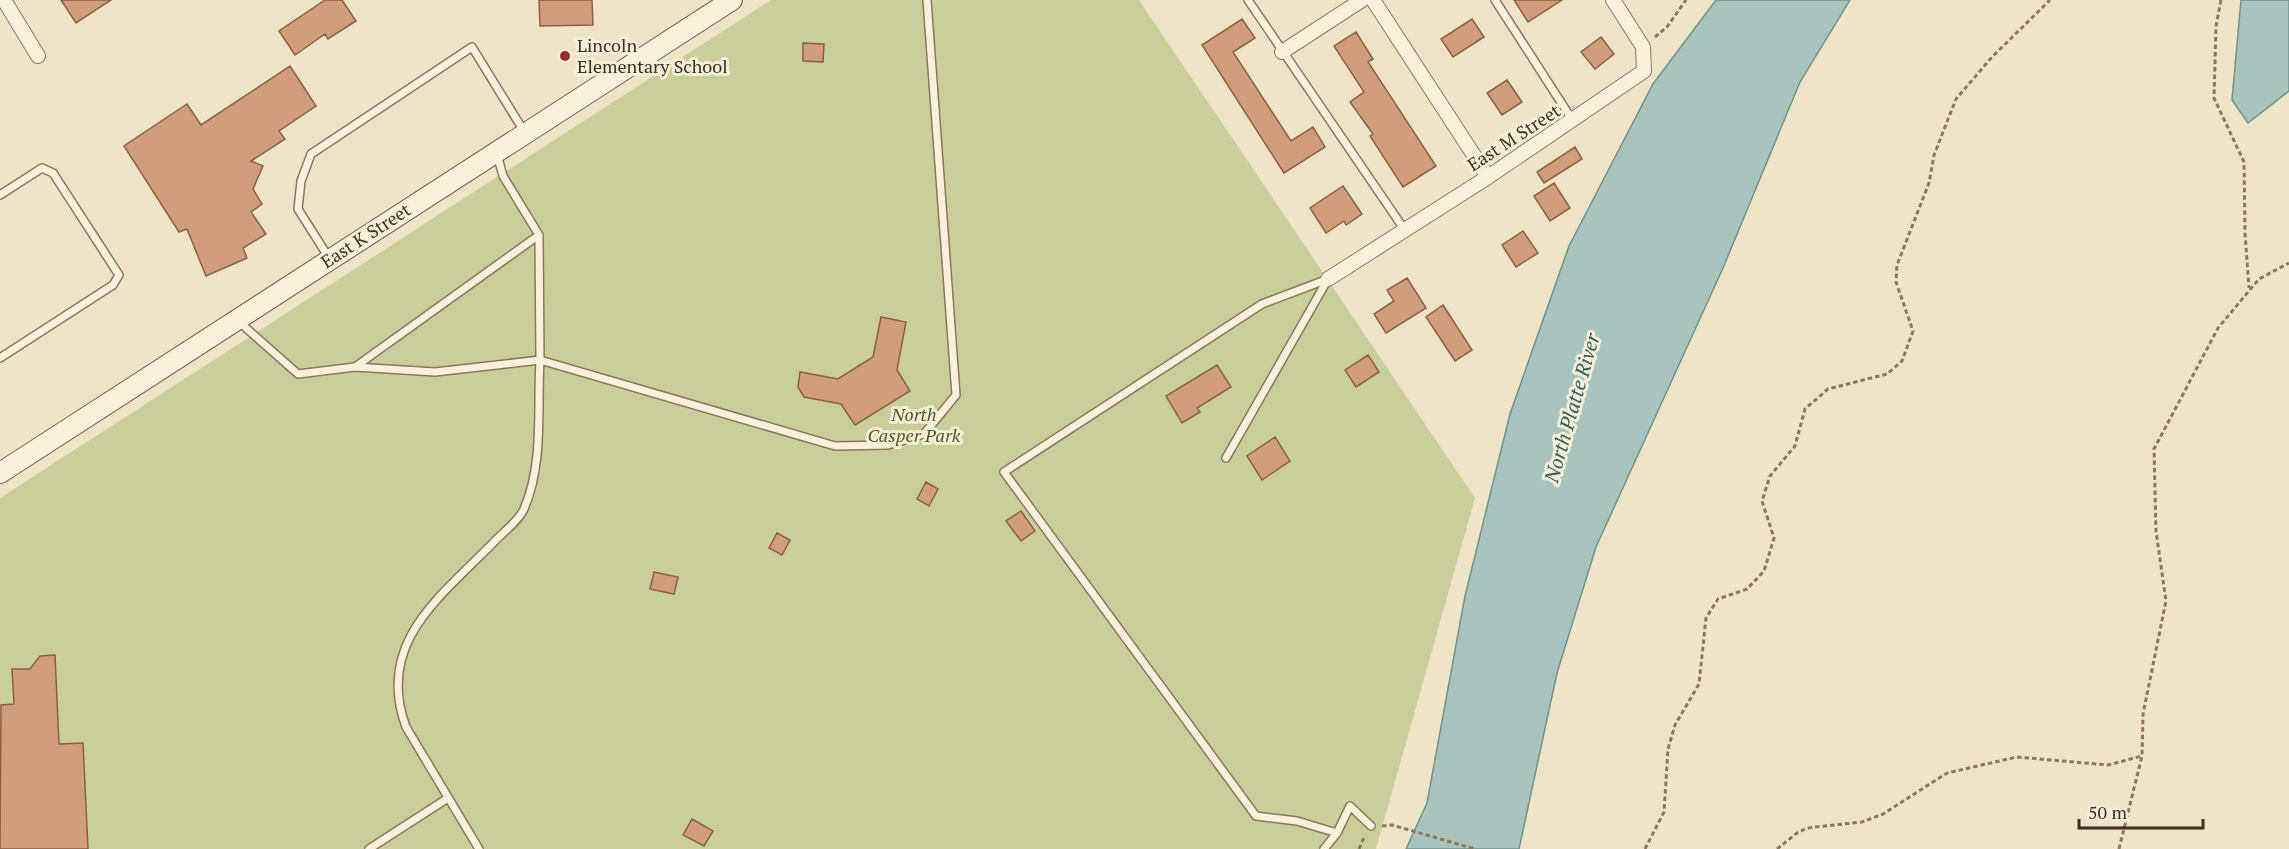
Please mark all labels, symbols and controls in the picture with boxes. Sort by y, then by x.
place label: Lincoln Elementary School [577,33,728,78]
marker: Lincoln Elementary School [558,49,572,63]
street label: East M Street [1462,98,1565,176]
street label: East K Street [316,197,415,273]
water label: North Platte River [1537,329,1606,486]
park label: North Casper Park [867,402,961,447]
scale bar [2079,792,2204,830]
text: 50 m [2088,800,2128,824]

